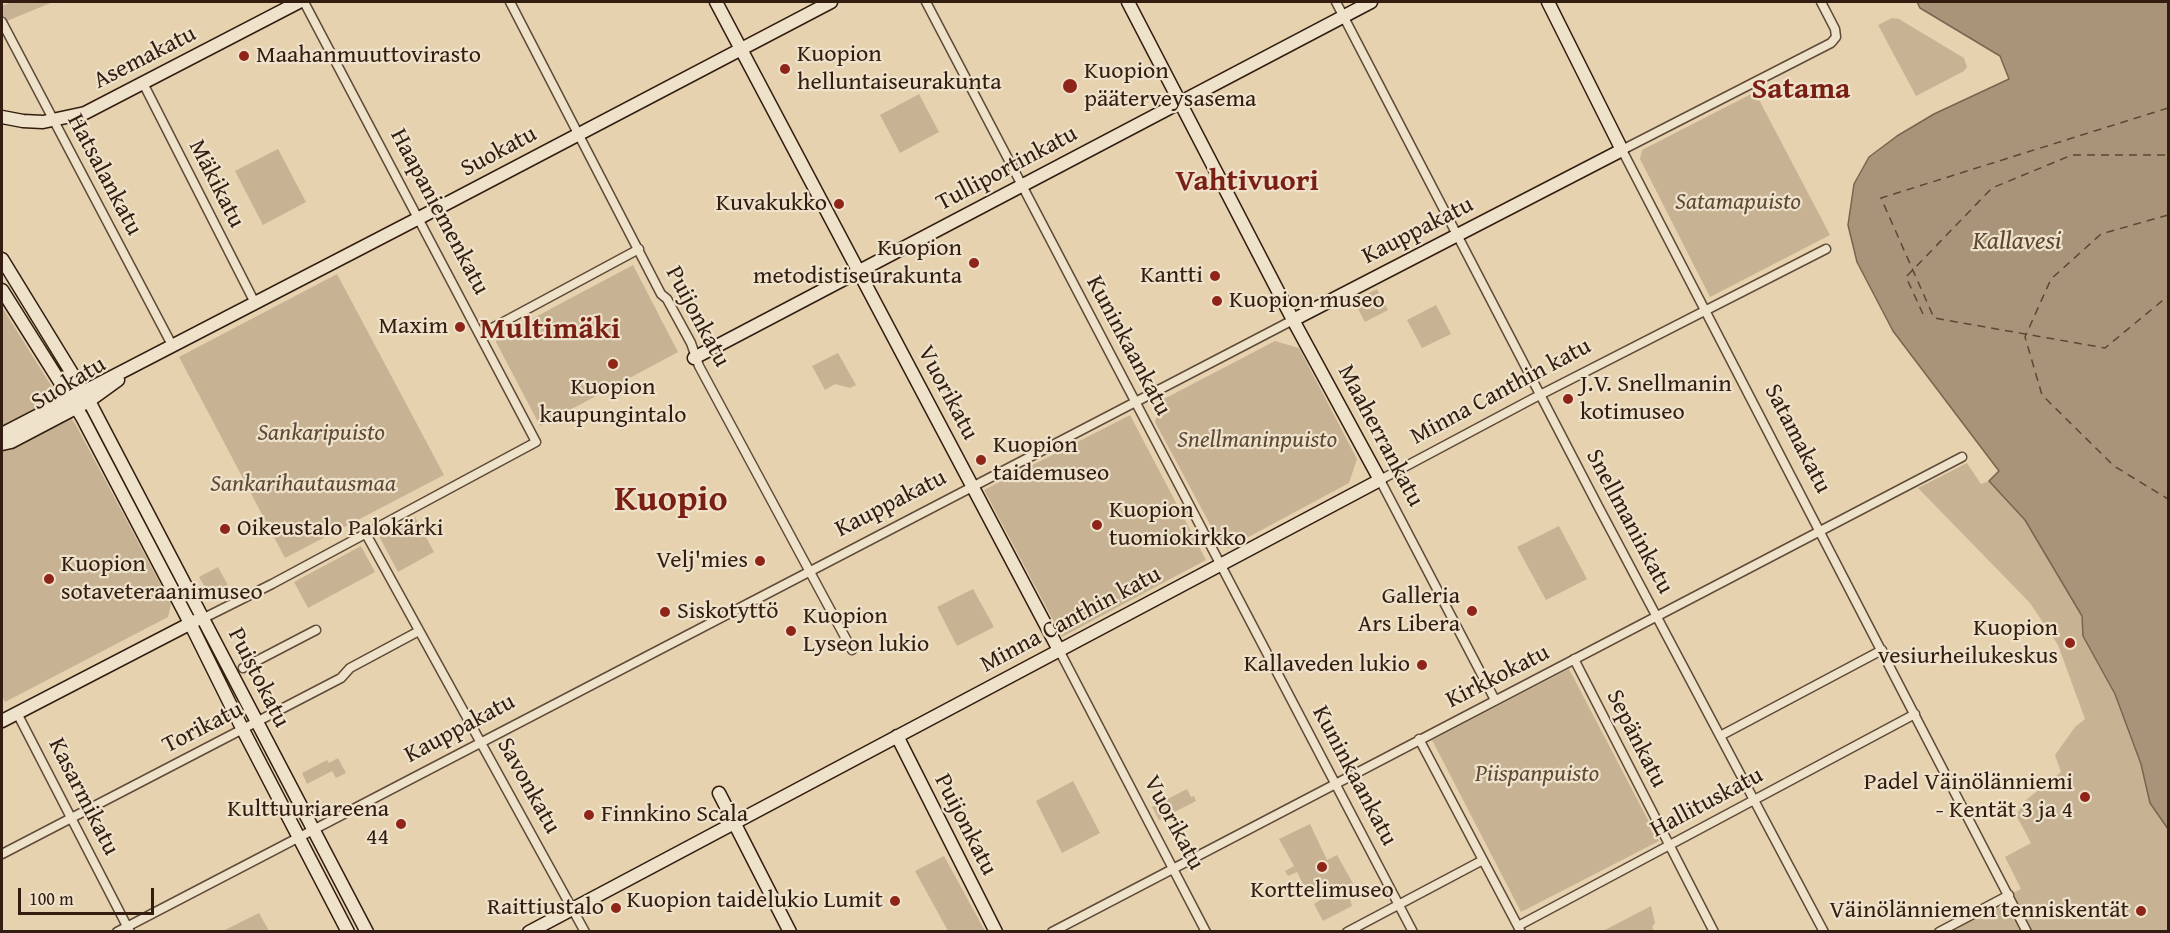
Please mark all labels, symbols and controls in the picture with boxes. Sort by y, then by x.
street label: Asemakatu [89,20,201,96]
place label: Kuopion helluntaiseurakunta [797,41,1001,97]
place label: Maahanmuuttovirasto [256,42,481,70]
marker: Maahanmuuttovirasto [237,49,251,63]
place label: Kuopion pääterveysasema [1084,58,1256,114]
marker: Kuopion helluntaiseurakunta [778,62,792,76]
district label: Satama [1752,72,1850,108]
marker: Kuopion pääterveysasema [1061,77,1079,95]
street label: Hatsalankatu [60,109,148,241]
street label: Suokatu [456,120,542,184]
street label: Tulliportinkatu [932,120,1082,218]
street label: Haapaniemenkatu [383,124,495,300]
street label: Mäkikatu [182,135,250,233]
district label: Vahtivuori [1175,164,1319,200]
park label: Satamapuisto [1675,189,1801,217]
place label: Kuvakukko [716,190,827,218]
street label: Kauppakatu [1358,191,1478,271]
marker: Kuvakukko [832,197,846,211]
water label: Kallavesi [1973,226,2061,258]
place label: Kuopion metodistiseurakunta [753,235,962,291]
marker: Kuopion metodistiseurakunta [967,256,981,270]
street label: Puijonkatu [659,262,735,372]
place label: Kantti [1140,262,1203,290]
marker: Kantti [1208,269,1222,283]
street label: Kuninkaankatu [1079,271,1177,421]
place label: Kuopion museo [1229,287,1385,315]
marker: Kuopion museo [1210,294,1224,308]
district label: Multimäki [480,312,620,348]
place label: Maxim [378,313,448,341]
marker: Maxim [453,320,467,334]
street label: Minna Canthin katu [1406,332,1596,452]
street label: Vuorikatu [910,341,984,445]
street label: Suokatu [26,351,112,417]
marker: Kuopion kaupungintalo [606,357,620,371]
street label: Maaherrankatu [1331,360,1429,512]
place label: J.V. Snellmanin kotimuseo [1580,371,1732,427]
place label: Kuopion kaupungintalo [540,374,686,430]
street label: Satamakatu [1757,380,1837,498]
marker: J.V. Snellmanin kotimuseo [1561,392,1575,406]
park label: Sankaripuisto [257,420,385,448]
park label: Snellmaninpuisto [1177,427,1337,455]
place label: Kuopion taidemuseo [993,432,1109,488]
street label: Snellmaninkatu [1579,445,1679,599]
marker: Kuopion taidemuseo [974,453,988,467]
street label: Kauppakatu [831,464,951,544]
park label: Sankarihautausmaa [210,471,396,499]
district label: Kuopio [614,479,728,523]
place label: Kuopion tuomiokirkko [1109,497,1246,553]
place label: Oikeustalo Palokärki [237,515,443,543]
marker: Kuopion tuomiokirkko [1090,518,1104,532]
marker: Oikeustalo Palokärki [218,522,232,536]
place label: Velj'mies [656,547,748,575]
place label: Kuopion sotaveteraanimuseo [61,551,263,607]
marker: Velj'mies [753,554,767,568]
street label: Minna Canthin katu [976,560,1166,680]
marker: Kuopion sotaveteraanimuseo [42,572,56,586]
place label: Galleria Ars Libera [1358,583,1460,639]
place label: Siskotyttö [677,598,779,626]
place label: Kuopion Lyseon lukio [803,603,929,659]
marker: Galleria Ars Libera [1465,604,1479,618]
marker: Siskotyttö [658,605,672,619]
place label: Kuopion vesiurheilukeskus [1878,615,2058,671]
street label: Puistokatu [221,623,295,733]
marker: Kuopion Lyseon lukio [784,624,798,638]
marker: Kuopion vesiurheilukeskus [2063,636,2077,650]
street label: Kirkkokatu [1442,639,1554,715]
place label: Kallaveden lukio [1244,651,1410,679]
marker: Kallaveden lukio [1415,658,1429,672]
street label: Sepänkatu [1599,685,1673,793]
street label: Kauppakatu [400,688,520,770]
street label: Torikatu [158,696,248,760]
street label: Kuninkaankatu [1305,701,1403,851]
street label: Savonkatu [490,733,566,839]
street label: Kasarmikatu [41,734,125,860]
park label: Piispanpuisto [1475,761,1599,789]
street label: Hallituskatu [1646,761,1768,845]
place label: Padel Väinölänniemi - Kentät 3 ja 4 [1864,769,2073,825]
street label: Puijonkatu [927,770,1003,880]
street label: Vuorikatu [1136,771,1210,875]
marker: Padel Väinölänniemi - Kentät 3 ja 4 [2078,790,2092,804]
place label: Kulttuuriareena 44 [227,796,389,852]
place label: Finnkino Scala [601,801,748,829]
marker: Finnkino Scala [582,808,596,822]
marker: Kulttuuriareena 44 [394,817,408,831]
marker: Korttelimuseo [1315,860,1329,874]
scale bar [21,876,158,914]
place label: Korttelimuseo [1250,877,1394,905]
text: 100 m [29,885,74,912]
place label: Kuopion taidelukio Lumit [627,887,883,915]
place label: Raittiustalo [487,894,604,922]
marker: Kuopion taidelukio Lumit [888,894,902,908]
place label: Väinölänniemen tenniskentät [1829,897,2129,925]
marker: Raittiustalo [609,901,623,915]
marker: Väinölänniemen tenniskentät [2134,904,2148,918]

